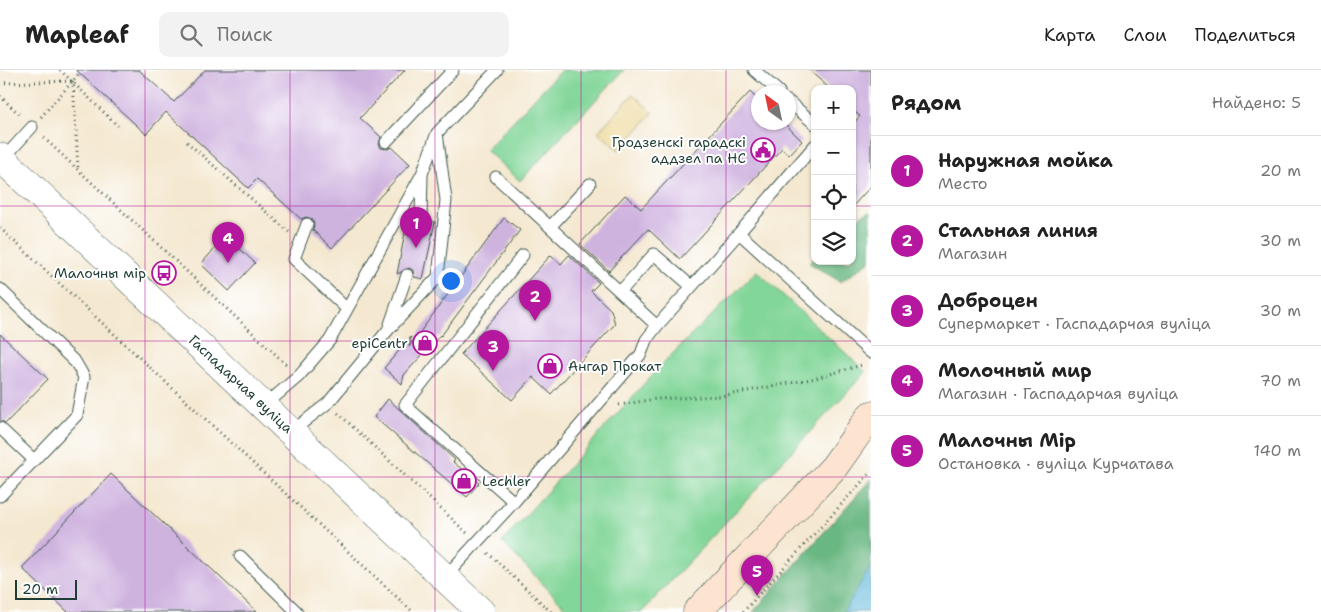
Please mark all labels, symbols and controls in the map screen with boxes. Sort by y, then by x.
search box [159,12,509,57]
text: Mapleaf [25,19,129,51]
icon: search [177,21,205,49]
text: Поиск [217,22,272,47]
text: Карта [1044,23,1095,47]
text: Слои [1123,23,1167,47]
text: Поделиться [1195,23,1296,47]
north arrow [751,85,796,130]
map controls [811,85,856,265]
button: + [811,85,856,130]
text: Рядом [891,89,961,117]
text: Найдено: 5 [1212,92,1301,113]
button: − [811,130,856,175]
place label: Гродзенскі гарадскі аддзел па НС [612,133,746,167]
public building icon: Гродзенскі гарадскі аддзел па НС [750,137,776,163]
text: Наружная мойка [938,148,1113,173]
text: 1 [903,160,911,181]
text: 20 m [1260,160,1301,181]
text: Место [938,173,988,194]
button: locate [811,175,856,220]
pin: 1 [400,207,432,248]
text: Стальная линия [938,218,1098,243]
button: layers [811,220,856,265]
pin: 4 [212,222,244,263]
text: 2 [901,230,913,251]
text: 30 m [1260,230,1301,251]
text: Магазин [938,243,1007,264]
bus stop icon: Малочны мір [151,260,177,286]
place label: Малочны мір [54,264,146,282]
your location [438,268,464,294]
pin: 2 [519,280,551,321]
text: Доброцен [938,288,1038,313]
text: 3 [901,300,913,321]
text: 30 m [1260,300,1301,321]
text: Супермаркет · Гаспадарчая вуліца [938,313,1211,334]
shop icon: epiCentr [412,330,438,356]
pin: 3 [477,330,509,371]
street label: Гаспадарчая вуліца [185,331,297,437]
place label: epiCentr [352,334,408,352]
shop icon: Ангар Прокат [537,353,563,379]
place label: Ангар Прокат [568,357,662,375]
text: Молочный мир [938,358,1092,383]
text: 4 [901,370,913,391]
text: 70 m [1260,370,1301,391]
text: Магазин · Гаспадарчая вуліца [938,383,1178,404]
text: Малочны Мір [938,428,1076,453]
text: 5 [902,440,912,461]
text: 140 m [1254,440,1301,461]
text: Остановка · вуліца Курчатава [938,453,1174,474]
shop icon: Lechler [451,468,477,494]
place label: Lechler [482,472,531,490]
pin: 5 [741,555,773,596]
scale bar [15,577,78,600]
text: 20 m [22,580,58,598]

